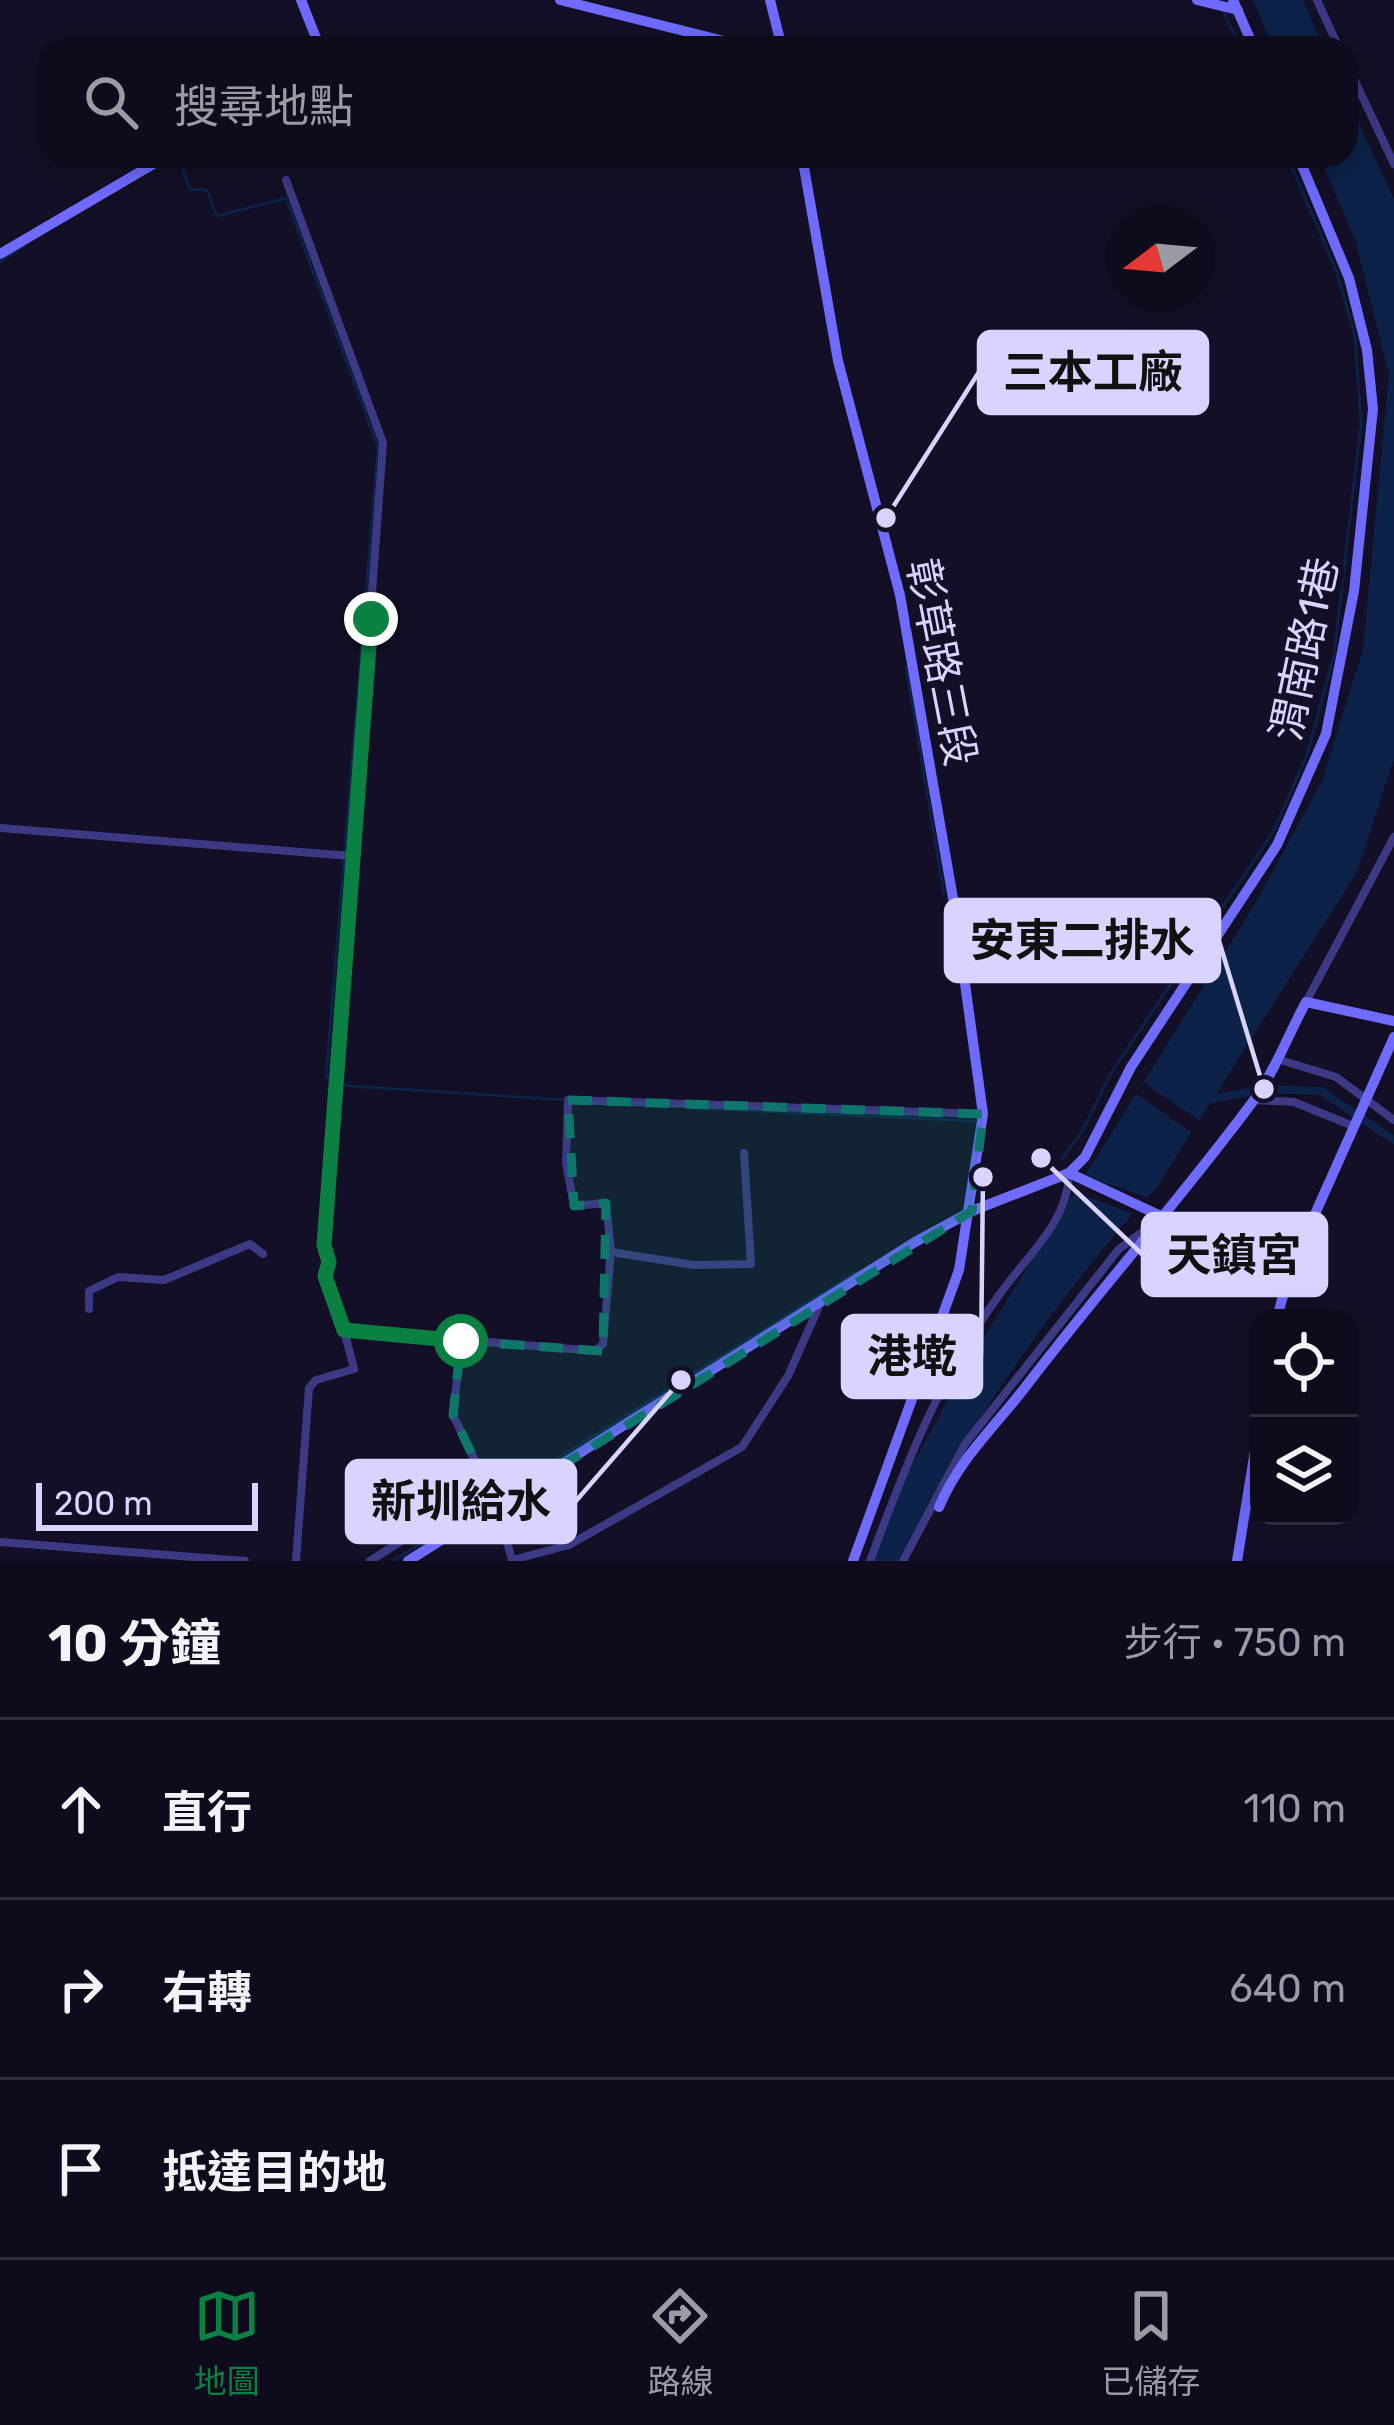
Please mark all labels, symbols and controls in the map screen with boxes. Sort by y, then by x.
search box [36,36,1358,168]
icon: search [78,69,144,135]
text: 搜尋地點 [174,80,354,133]
north arrow [1106,204,1214,312]
callout: 三本工廠 [979,332,1207,413]
text: 三本工廠 [1003,346,1183,399]
street label: 渭南路1巷 [1261,553,1349,745]
street label: 彰草路三段 [896,554,986,770]
route end [344,592,398,646]
callout: 安東二排水 [946,900,1219,981]
text: 安東二排水 [969,914,1195,967]
callout: 天鎮宮 [1143,1214,1326,1295]
text: 天鎮宮 [1166,1229,1302,1282]
map controls [1250,1309,1358,1525]
button: locate [1250,1309,1358,1417]
route start [434,1314,488,1368]
callout: 港墘 [843,1316,981,1397]
text: 港墘 [867,1330,957,1383]
button: layers [1250,1417,1358,1525]
callout: 新圳給水 [347,1461,575,1542]
text: 新圳給水 [371,1475,551,1528]
scale bar [36,1477,258,1530]
text: 200 m [54,1484,153,1523]
text: 10 分鐘 [48,1613,221,1674]
text: 步行 · 750 m [1124,1620,1346,1666]
icon: ahead [48,1776,114,1842]
text: 直行 [162,1786,252,1839]
text: 110 m [1244,1786,1346,1832]
icon: right [48,1956,114,2022]
text: 右轉 [162,1966,252,2019]
text: 640 m [1229,1966,1346,2012]
icon: arrive [48,2136,114,2202]
text: 抵達目的地 [162,2146,387,2199]
tab: 地圖 [194,2283,260,2403]
tab: 路線 [647,2283,713,2403]
tab: 已儲存 [1101,2283,1200,2403]

